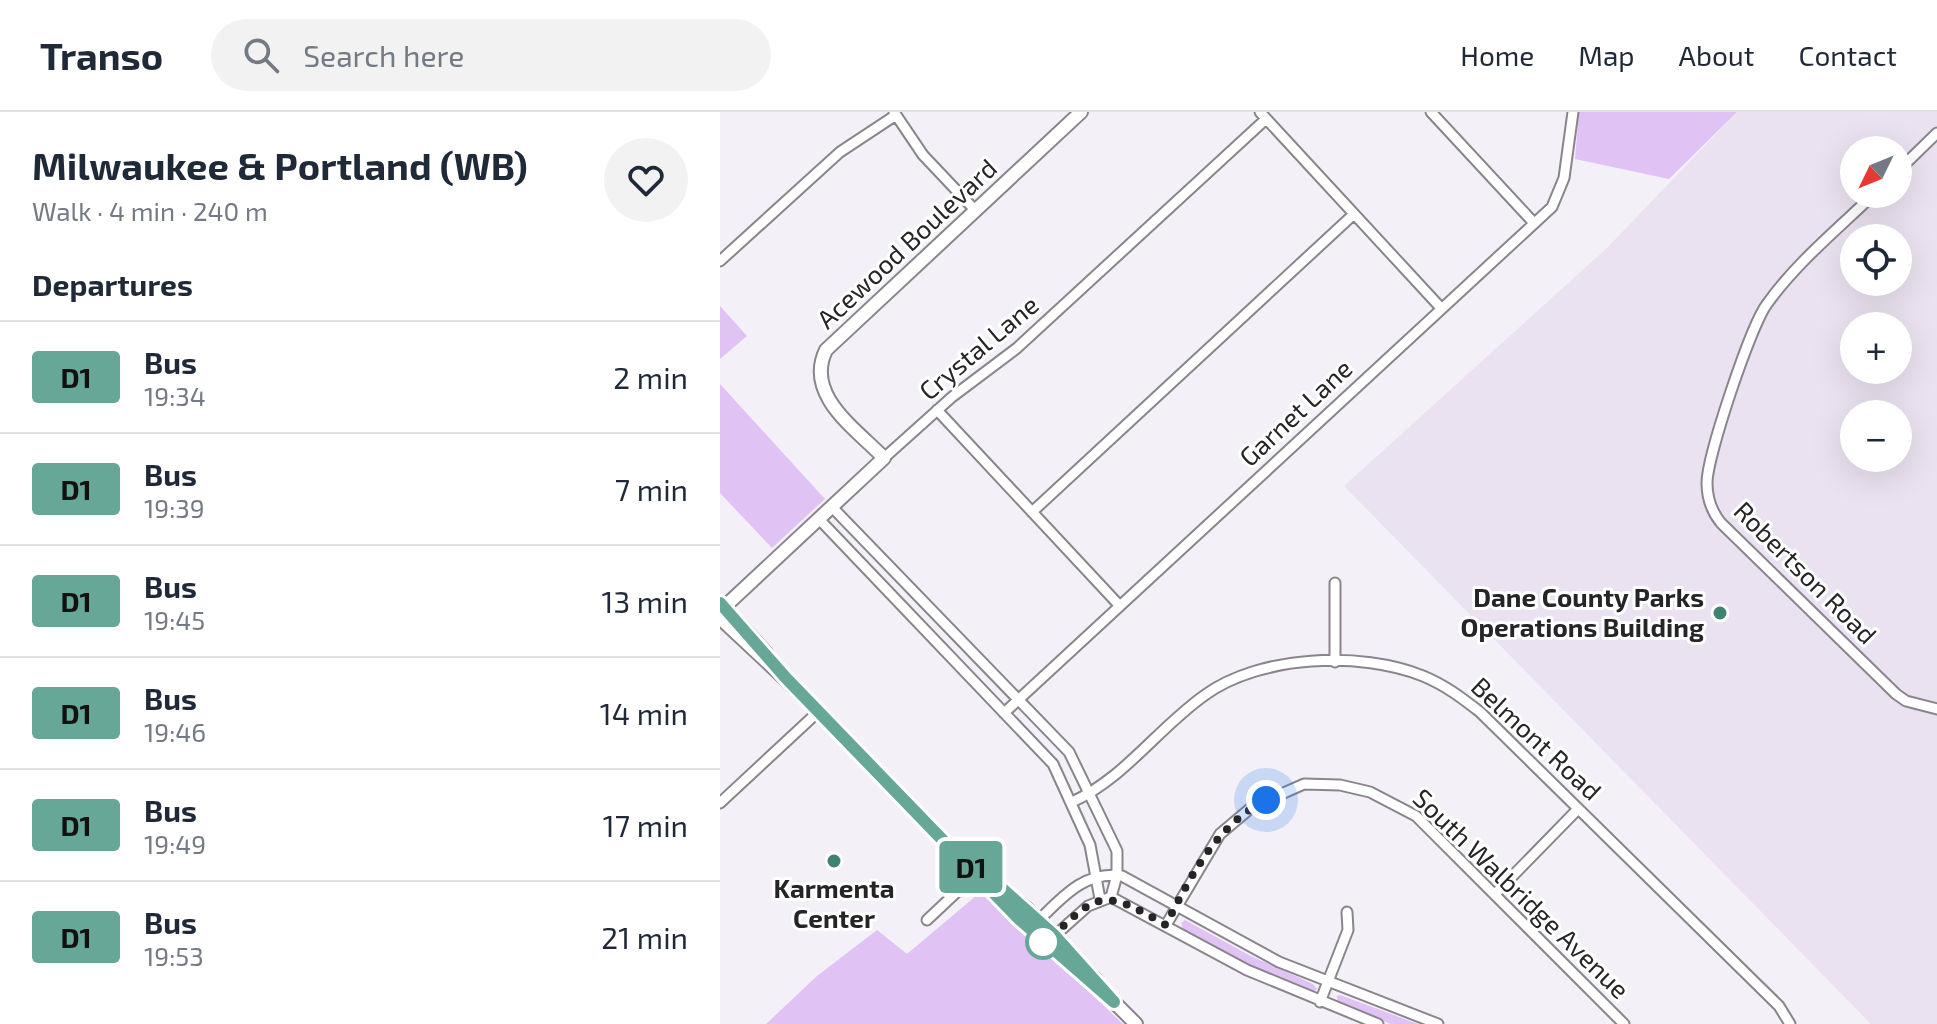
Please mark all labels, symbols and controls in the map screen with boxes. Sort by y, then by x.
search box [211,19,771,91]
text: Transo [40,32,163,78]
icon: search [239,33,283,77]
text: Search here [303,37,464,73]
text: Home [1460,38,1534,72]
text: Map [1578,38,1635,72]
text: About [1679,38,1754,72]
text: Contact [1798,38,1897,72]
north arrow [1840,136,1912,208]
map controls [1840,136,1912,472]
button: heart [604,138,688,222]
text: Milwaukee & Portland (WB) [32,142,528,188]
street label: Acewood Boulevard [810,152,1002,334]
text: Walk · 4 min · 240 m [32,195,268,226]
button: locate [1840,224,1912,296]
text: Departures [32,266,193,302]
street label: Crystal Lane [912,288,1044,406]
button: + [1840,312,1912,384]
text: Bus [144,344,197,380]
street label: Garnet Lane [1232,352,1358,472]
text: 2 min [613,359,688,395]
text: D1 [60,360,92,394]
text: 19:34 [144,380,206,411]
button: − [1840,400,1912,472]
text: Bus [144,456,197,492]
text: 7 min [615,471,688,507]
text: D1 [60,472,92,506]
text: 19:39 [144,492,205,523]
street label: Robertson Road [1728,494,1884,650]
text: Bus [144,568,197,604]
place label: Dane County Parks Operations Building [1461,581,1704,642]
text: 13 min [602,583,688,619]
text: D1 [60,584,92,618]
text: 19:45 [144,604,205,635]
marker: Dane County Parks Operations Building [1711,604,1729,622]
street label: Belmont Road [1466,670,1608,806]
text: Bus [144,680,197,716]
text: 14 min [600,695,688,731]
text: D1 [60,696,92,730]
text: 19:46 [144,716,206,747]
your location [1246,780,1286,820]
street label: South Walbridge Avenue [1408,782,1636,1004]
text: Bus [144,792,197,828]
text: 17 min [603,807,688,843]
text: D1 [60,808,92,842]
text: 19:49 [144,828,206,859]
line badge: D1 [935,841,1007,893]
text: D1 [955,850,987,884]
marker: Karmenta Center [825,852,843,870]
place label: Karmenta Center [773,872,895,933]
text: Bus [144,904,197,940]
text: 21 min [601,919,688,955]
text: D1 [60,920,92,954]
unlabelled marker [1026,925,1060,959]
text: 19:53 [144,940,204,971]

